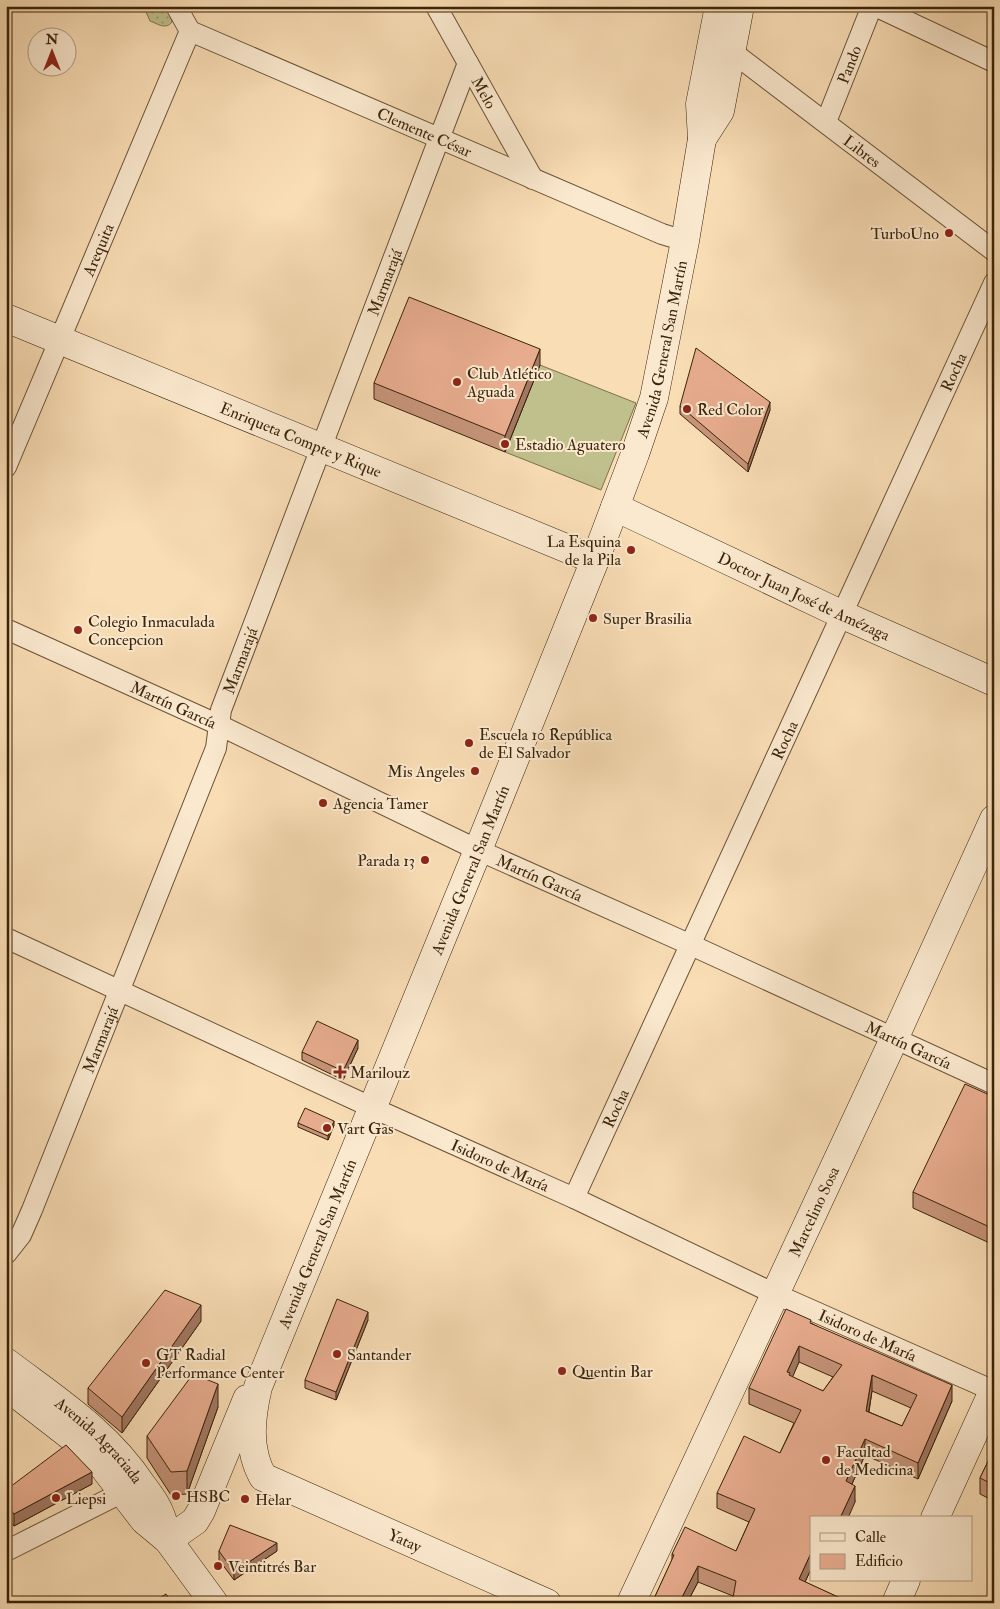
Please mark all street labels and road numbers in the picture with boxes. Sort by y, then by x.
street label: Pando [833,42,866,87]
street label: Melo [467,73,501,113]
street label: Clemente César [374,104,475,162]
street label: Libres [839,131,884,172]
street label: Arequita [78,220,119,280]
street label: Marmarajá [363,246,407,319]
street label: Avenida General San Martín [632,259,692,442]
street label: Rocha [937,349,972,395]
street label: Enriqueta Compte y Rique [217,398,385,482]
street label: Doctor Juan José de Amézaga [714,548,893,646]
street label: Marmarajá [219,624,263,697]
street label: Martín García [127,677,220,734]
street label: Rocha [768,717,803,763]
street label: Avenida General San Martín [427,782,514,959]
street label: Martín García [493,851,586,907]
street label: Marmarajá [79,1003,123,1076]
street label: Martín García [862,1017,955,1074]
street label: Rocha [599,1086,634,1131]
street label: Isidoro de María [448,1135,553,1197]
street label: Avenida General San Martín [274,1156,361,1333]
street label: Marcelino Sosa [785,1163,844,1260]
street label: Isidoro de María [815,1306,920,1367]
street label: Avenida Agraciada [50,1393,147,1488]
street label: Yatay [385,1525,425,1558]

